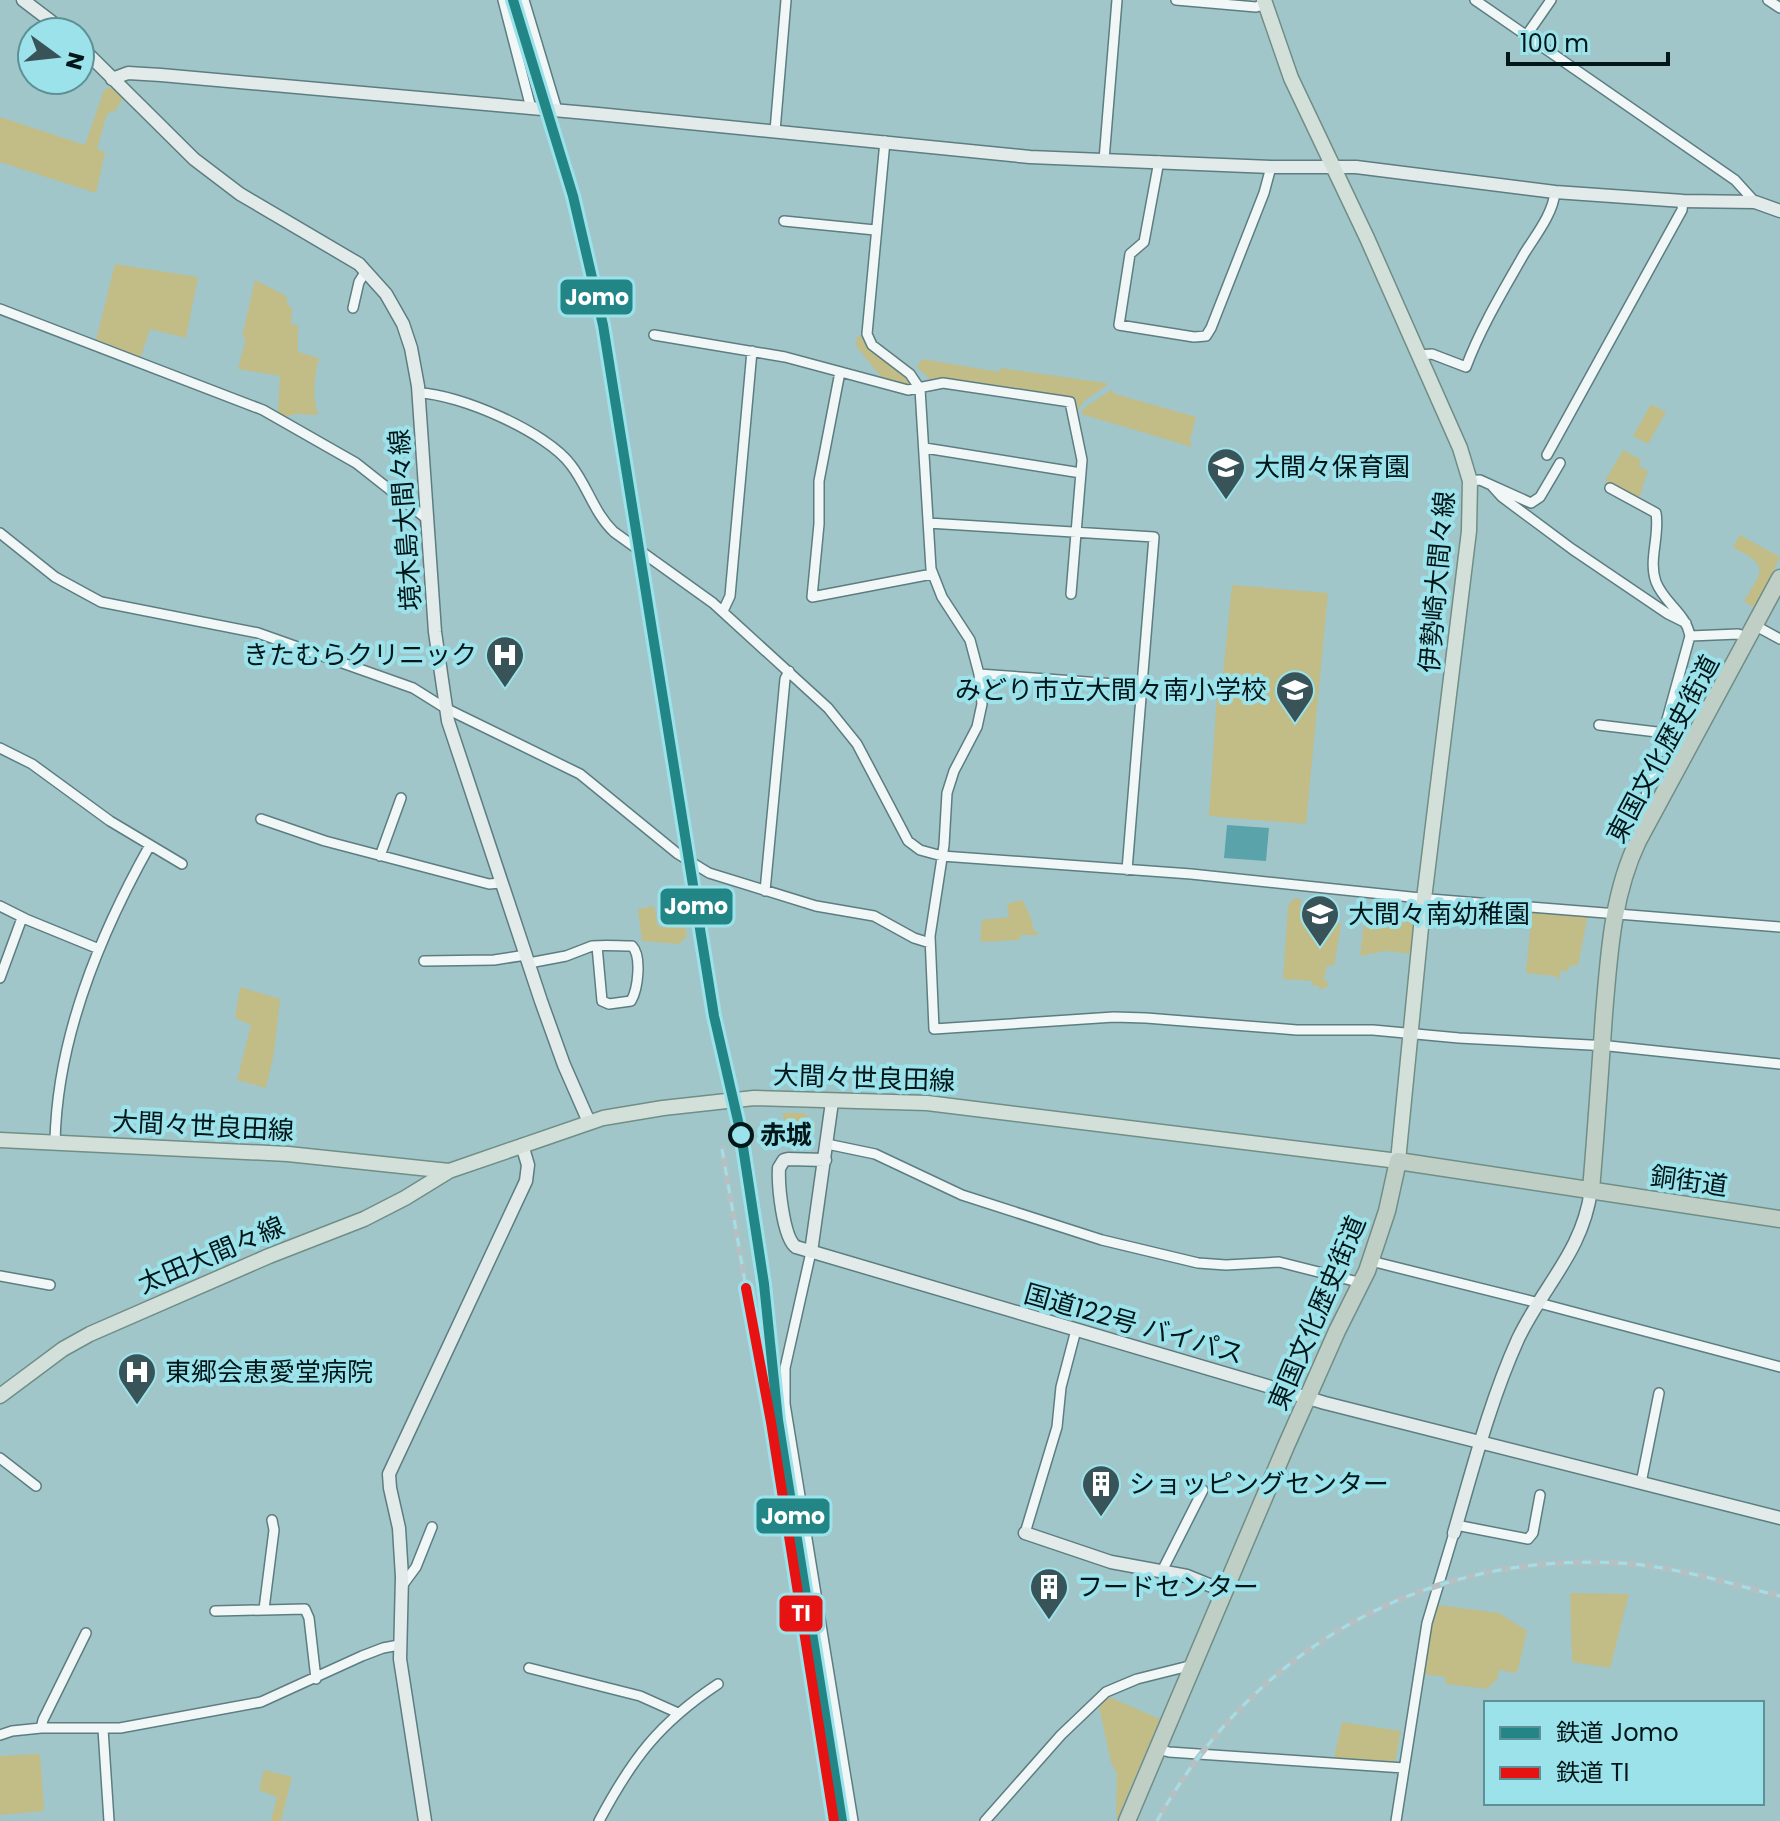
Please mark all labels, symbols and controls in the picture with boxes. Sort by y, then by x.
north arrow [16,16,96,96]
scale bar [1508,16,1668,66]
text: 100 m [1520,27,1589,60]
text: N [58,49,92,73]
line badge: Jomo [559,278,634,316]
text: Jomo [565,282,629,313]
street label: 境木島大間々線 [381,428,429,612]
school or university icon: 大間々保育園 [1205,446,1247,501]
place label: 大間々保育園 [1254,449,1410,485]
street label: 伊勢崎大間々線 [1411,490,1463,674]
hospital icon: きたむらクリニック [484,634,526,689]
place label: きたむらクリニック [243,637,477,673]
street label: 東国文化歴史街道 [1598,649,1728,849]
school or university icon: みどり市立大間々南小学校 [1274,669,1316,724]
place label: みどり市立大間々南小学校 [955,672,1267,708]
line badge: Jomo [659,887,734,926]
text: Jomo [664,891,728,922]
school or university icon: 大間々南幼稚園 [1299,893,1341,948]
place label: 大間々南幼稚園 [1348,896,1530,932]
street label: 大間々世良田線 [772,1057,956,1099]
street label: 大間々世良田線 [111,1103,295,1149]
place label: 赤城 [760,1117,812,1153]
marker: 赤城 [729,1123,753,1147]
street label: 銅街道 [1648,1158,1730,1204]
street label: 太田大間々線 [132,1208,290,1302]
street label: 東国文化歴史街道 [1260,1210,1374,1416]
street label: 国道122号 バイパス [1020,1275,1248,1373]
hospital icon: 東郷会恵愛堂病院 [116,1351,158,1406]
place label: 東郷会恵愛堂病院 [165,1354,373,1390]
building icon: ショッピングセンター [1080,1463,1122,1518]
place label: ショッピングセンター [1129,1466,1389,1502]
line badge: Jomo [755,1497,831,1535]
text: Jomo [761,1501,825,1532]
building icon: フードセンター [1028,1566,1070,1621]
place label: フードセンター [1077,1569,1259,1605]
line badge: TI [778,1594,824,1633]
text: TI [791,1598,811,1629]
legend [1484,1701,1764,1805]
text: 鉄道 Jomo [1556,1716,1679,1749]
text: 鉄道 TI [1556,1756,1629,1789]

